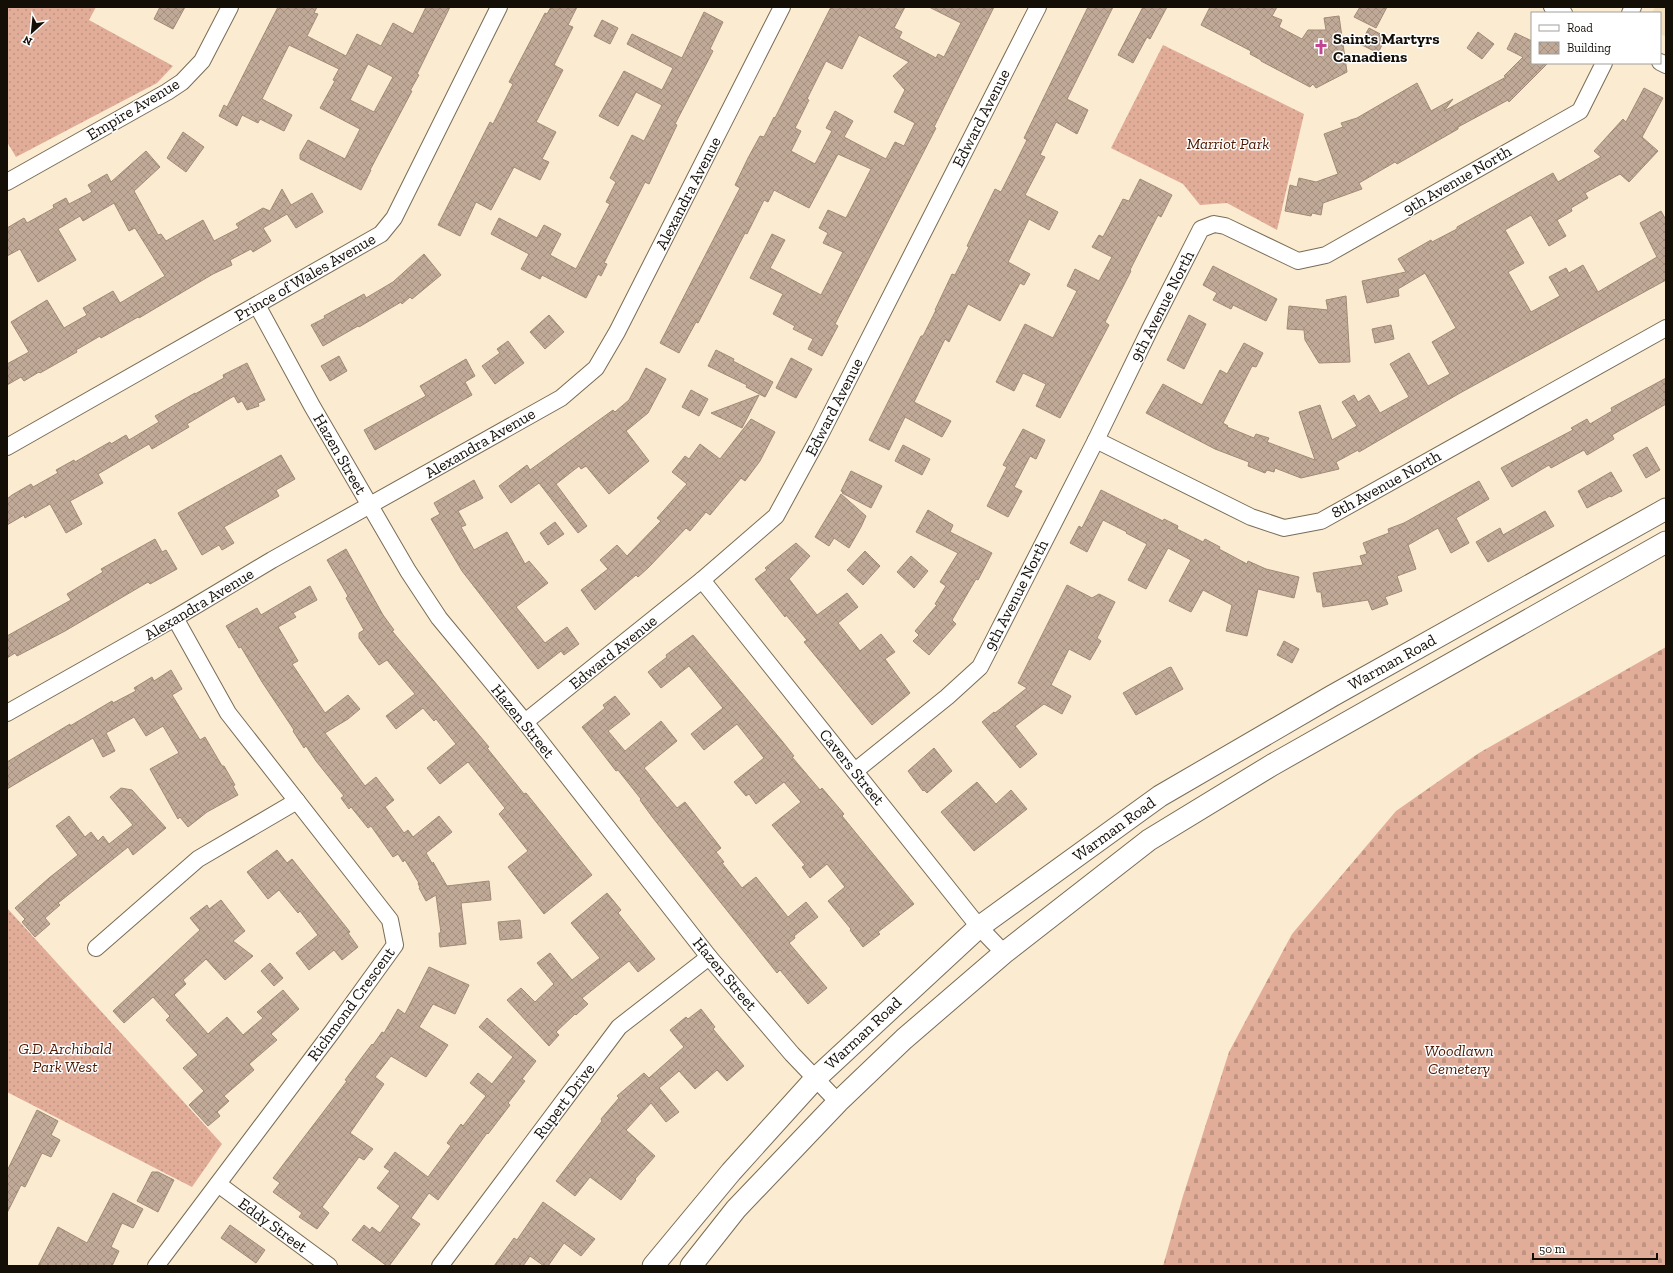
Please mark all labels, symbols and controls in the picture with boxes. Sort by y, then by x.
north arrow [12,12,52,52]
legend [1531,12,1661,64]
text: Road [1567,21,1593,35]
place label: Saints Martyrs Canadiens [1333,29,1440,66]
text: N [20,32,34,48]
church icon: Saints Martyrs Canadiens [1312,38,1330,56]
text: Building [1567,41,1611,55]
street label: Edward Avenue [948,66,1014,170]
street label: Empire Avenue [83,74,183,144]
street label: Alexandra Avenue [651,133,725,253]
park label: Marriot Park [1187,134,1269,153]
street label: 9th Avenue North [1399,141,1515,219]
street label: Prince of Wales Avenue [231,229,379,325]
street label: 9th Avenue North [1126,247,1198,365]
street label: Edward Avenue [801,355,867,459]
street label: Alexandra Avenue [421,404,539,482]
street label: Hazen Street [309,410,371,498]
street label: 8th Avenue North [1328,446,1444,522]
street label: 9th Avenue North [980,536,1052,654]
street label: Alexandra Avenue [141,564,257,644]
street label: Edward Avenue [565,611,661,693]
street label: Warman Road [1345,630,1439,694]
street label: Hazen Street [487,680,559,762]
street label: Cavers Street [815,725,889,809]
street label: Warman Road [1069,793,1159,865]
street label: Hazen Street [689,934,761,1014]
street label: Richmond Crescent [303,943,399,1065]
street label: Warman Road [821,993,905,1073]
park label: G.D. Archibald Park West [18,1039,112,1076]
park label: Woodlawn Cemetery [1424,1041,1494,1078]
street label: Rupert Drive [530,1060,598,1142]
street label: Eddy Street [235,1194,311,1256]
scale bar [1533,1235,1657,1261]
text: 50 m [1539,1242,1566,1256]

